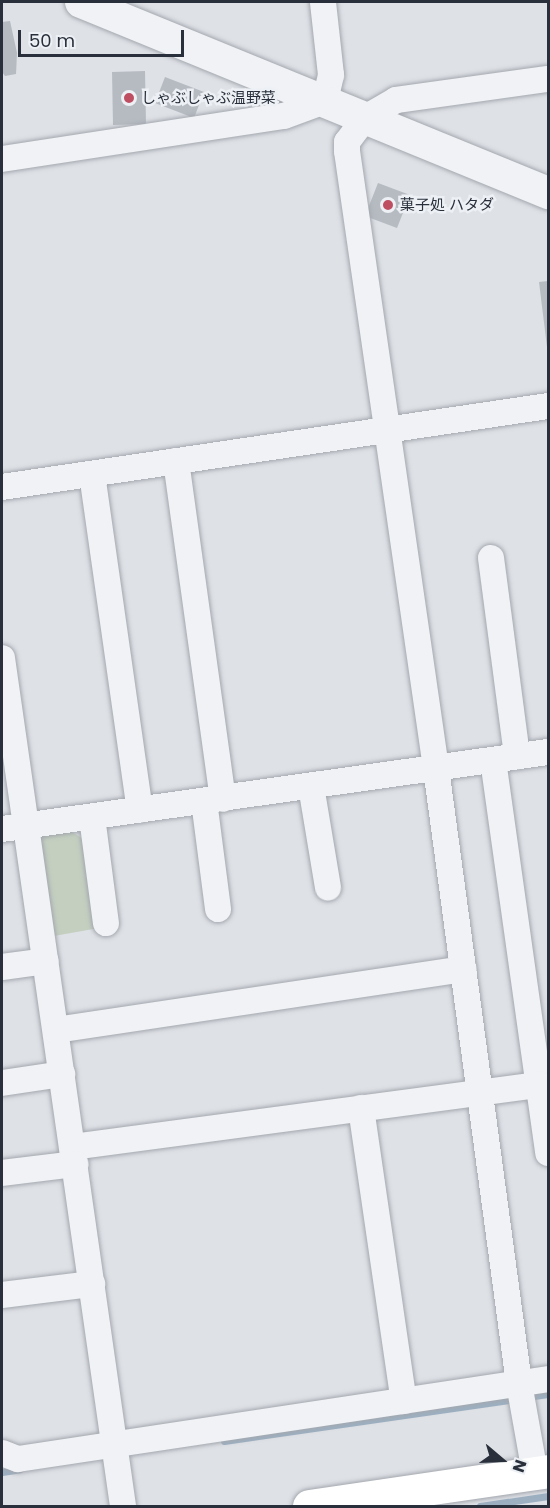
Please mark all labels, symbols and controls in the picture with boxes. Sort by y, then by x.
scale bar [21,18,188,56]
text: 50 m [29,28,75,53]
place label: しゃぶしゃぶ温野菜 [141,89,276,107]
marker: しゃぶしゃぶ温野菜 [122,91,136,105]
place label: 菓子処 ハタダ [400,196,494,214]
marker: 菓子処 ハタダ [381,198,395,212]
north arrow [472,1430,532,1490]
text: N [507,1457,532,1475]

